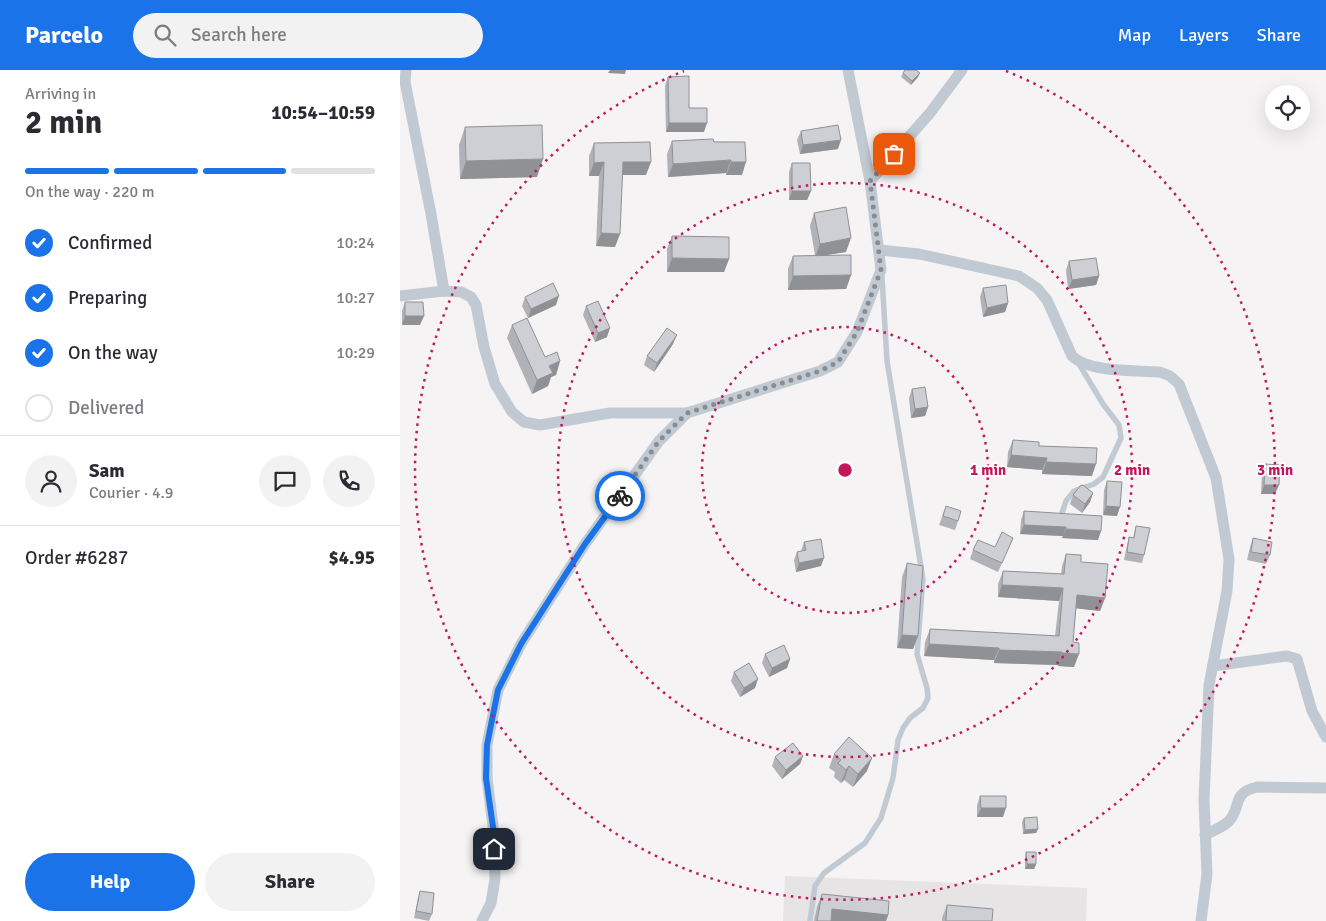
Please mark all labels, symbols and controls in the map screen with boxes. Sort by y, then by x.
search box [133,13,483,58]
text: Parcelo [25,20,103,50]
icon: search [151,21,179,49]
text: Search here [191,23,287,47]
text: Map [1118,24,1151,46]
text: Layers [1179,24,1229,46]
text: Share [1257,24,1301,46]
text: Arriving in [25,84,96,104]
map controls [1265,85,1310,130]
button: locate [1265,85,1310,130]
text: 10:54–10:59 [271,101,375,125]
text: 2 min [25,103,102,142]
pin [873,133,915,175]
icon: bag [880,140,908,168]
text: On the way · 220 m [25,182,155,202]
icon: check [25,229,53,257]
text: Confirmed [68,231,152,255]
text: 10:24 [336,233,375,253]
icon: check [25,284,53,312]
text: Preparing [68,286,147,310]
text: 10:27 [336,288,375,308]
icon: check [25,339,53,367]
text: On the way [68,341,158,365]
text: 10:29 [336,343,375,363]
text: Delivered [68,396,144,420]
button: person [25,455,77,507]
button: chat [259,455,311,507]
button: phone [323,455,375,507]
text: Sam [89,459,125,483]
centre of rings [836,461,854,479]
text: 1 min [970,461,1006,479]
text: 2 min [1114,461,1150,479]
text: 3 min [1257,461,1293,479]
courier [595,471,645,521]
icon: bike [606,482,634,510]
text: Courier · 4.9 [89,483,173,503]
text: Order #6287 [25,546,128,570]
text: $4.95 [329,546,375,570]
pin [473,828,515,870]
icon: home [480,835,508,863]
button: Help [25,853,195,911]
button: Share [205,853,375,911]

